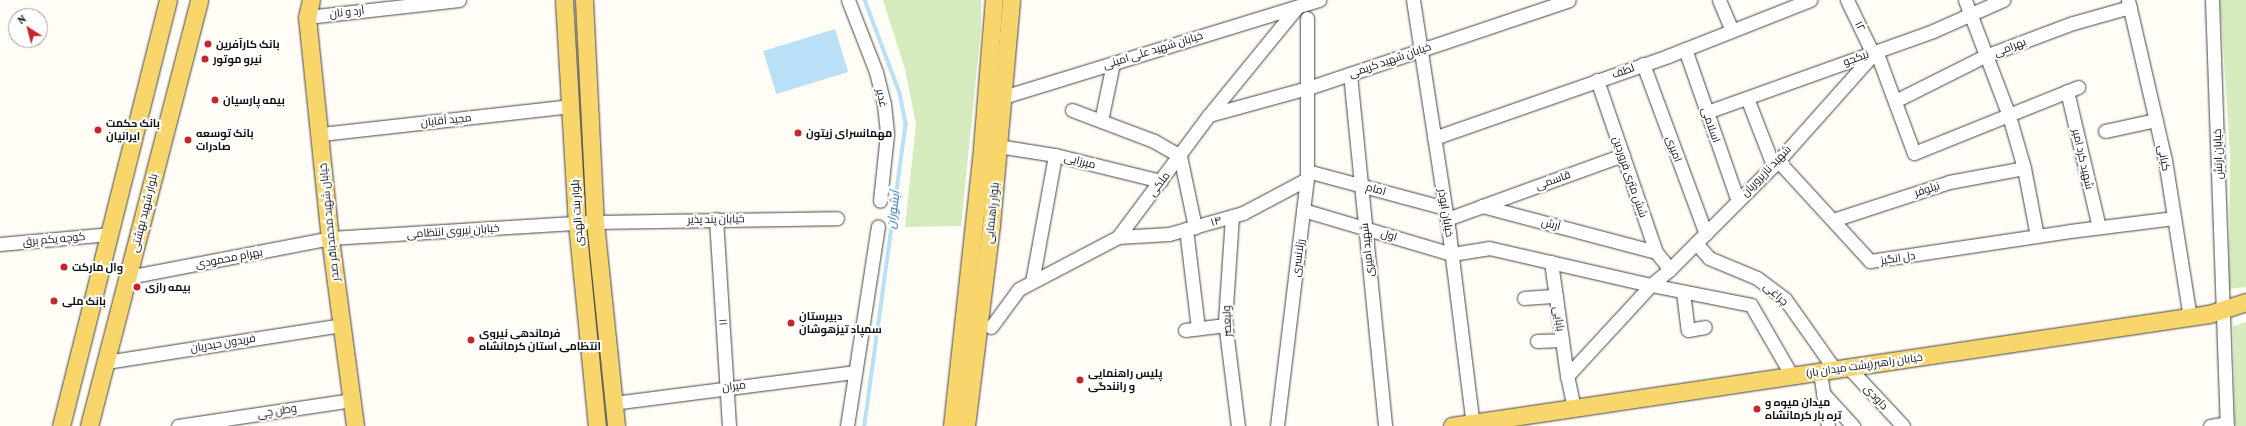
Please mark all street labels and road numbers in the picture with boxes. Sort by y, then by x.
street label: آرد و نان [329,4,365,20]
street label: ۱۲ [1852,19,1868,33]
street label: خیابان شهید علی امینی [1102,29,1204,71]
street label: بهرامی [1992,35,2028,59]
street label: خیابان شهید کریمی [1347,40,1433,80]
street label: نیکجو [1841,47,1871,69]
street label: لطف [1610,61,1636,81]
street label: غدیر [874,88,890,108]
street label: اسلامی [1699,106,1723,144]
street label: مجید آقایان [420,111,472,129]
street label: شهید کرد امیر [2070,127,2096,191]
street label: خیابان ارتش [2211,128,2225,180]
street label: امیری [1663,134,1685,164]
street label: شش متری فروردین [1610,135,1650,219]
street label: شهید نازپروریان [1738,143,1794,199]
street label: کیانی [2155,144,2173,172]
street label: میرزایی [1063,151,1097,171]
street label: خیابان شهید محمدباقر صدر [316,162,342,282]
street label: قاسمی [1534,168,1572,192]
street label: ملکی [1145,169,1173,199]
street label: بلوار شهید بهشتی [128,172,160,254]
street label: بلوار بنت الهدی [568,179,586,247]
street label: نیلوفر [1913,179,1941,199]
street label: امام [1365,180,1387,198]
street label: بلوار راهنمایی [982,182,1002,244]
street label: خیابان ابوذر [1436,188,1456,238]
street label: خیابان پند پذیر [687,212,745,226]
street label: ۱۴ [1209,213,1223,229]
street label: آرش [1540,215,1562,233]
street label: خیابان نیروی انتظامی [406,221,500,241]
street label: شهید امیری [1358,222,1376,278]
street label: اول [1379,226,1399,244]
street label: کوچه یکم برق [22,230,86,248]
street label: رزلانسری [1289,238,1307,278]
street label: بهرام محمودی [194,245,264,271]
street label: دل انگیز [1880,249,1916,267]
street label: چراغی [1761,280,1791,308]
street label: ولیعصر [1220,305,1234,337]
street label: بابایی [1551,306,1567,332]
street label: ۱۱ [716,318,730,326]
street label: فریدون حیدریان [189,331,257,355]
street label: خیابان راهبر(پشت میدان بار) [1805,350,1923,380]
street label: میران [721,378,747,394]
street label: داودی [1861,382,1891,412]
street label: وطن چی [256,401,298,421]

